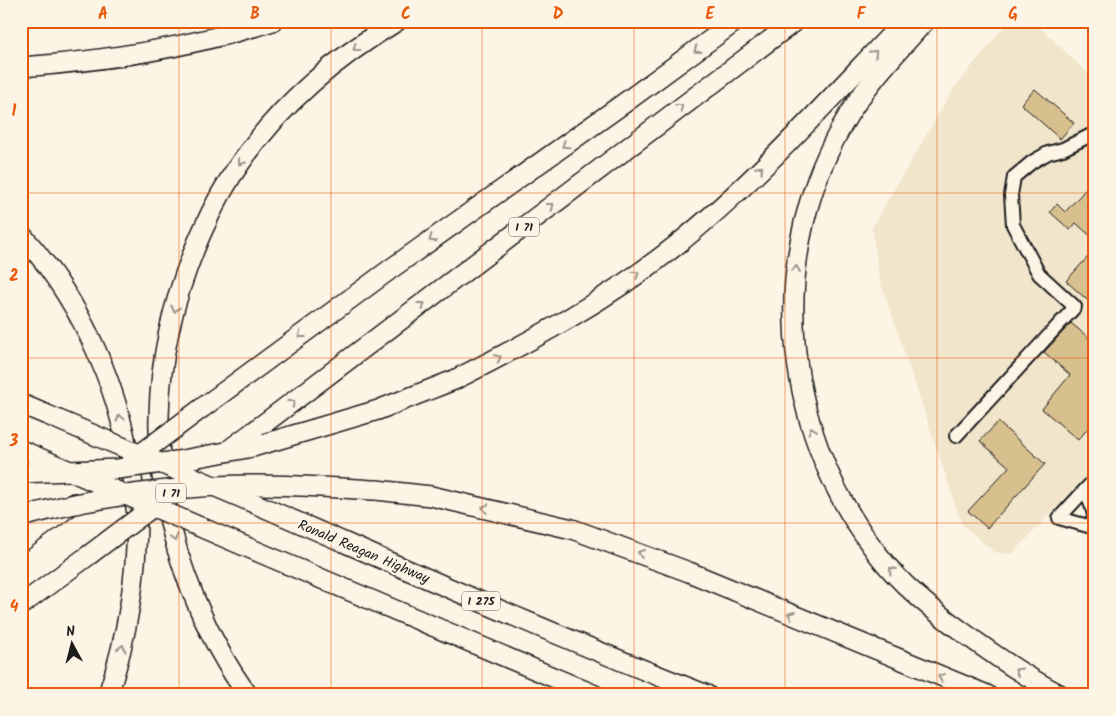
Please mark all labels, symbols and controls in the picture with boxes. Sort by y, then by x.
text: A [98,2,108,27]
text: B [250,2,260,27]
text: C [401,2,411,27]
text: D [553,2,564,27]
text: E [706,2,716,27]
text: F [857,2,867,27]
text: G [1008,2,1018,27]
one-way arrow [353,42,362,50]
one-way arrow [693,44,703,53]
one-way arrow [868,50,877,59]
text: 1 [12,99,17,124]
one-way arrow [674,104,684,113]
one-way arrow [561,139,571,148]
one-way arrow [238,156,247,165]
one-way arrow [754,166,763,175]
one-way arrow [545,204,554,212]
road number: I 71 [509,218,539,236]
one-way arrow [429,233,438,242]
text: 2 [9,264,19,289]
one-way arrow [790,265,801,273]
one-way arrow [630,271,640,280]
one-way arrow [416,302,426,311]
one-way arrow [170,304,180,312]
one-way arrow [297,329,307,338]
one-way arrow [492,354,501,364]
one-way arrow [286,400,295,408]
one-way arrow [115,414,126,423]
one-way arrow [808,426,818,434]
text: 3 [9,429,19,454]
road number: I 71 [156,483,186,502]
one-way arrow [480,503,489,514]
street label: Ronald Reagan Highway [294,514,433,590]
one-way arrow [168,534,179,543]
one-way arrow [637,549,645,559]
one-way arrow [889,566,898,575]
road number: I 275 [462,592,500,610]
text: 4 [10,595,19,620]
one-way arrow [787,610,796,621]
north arrow [48,618,98,668]
text: N [65,621,76,644]
one-way arrow [116,644,127,652]
one-way arrow [1015,667,1024,677]
one-way arrow [937,672,946,683]

